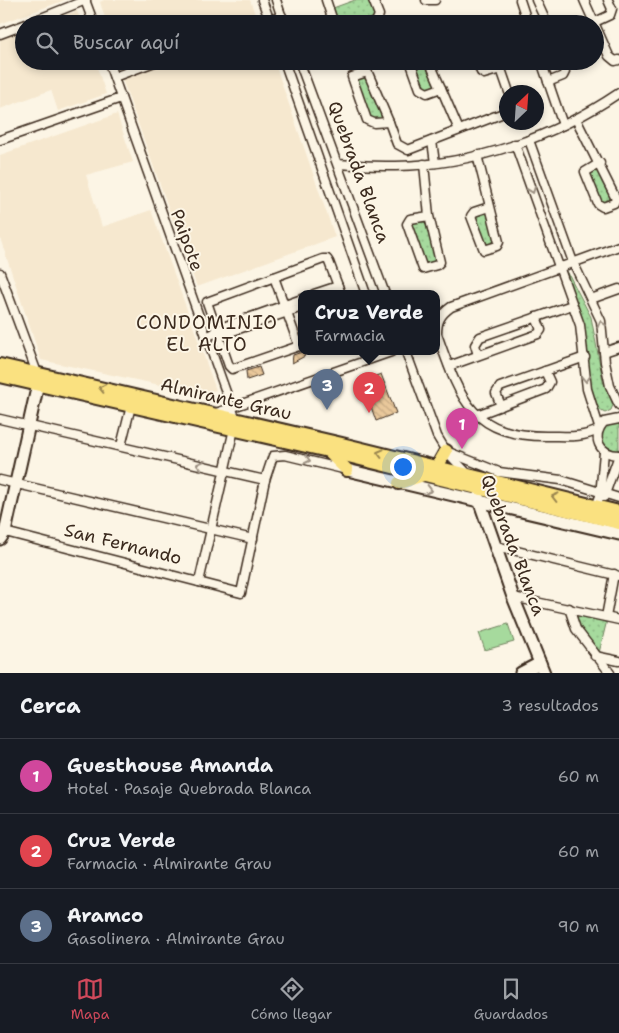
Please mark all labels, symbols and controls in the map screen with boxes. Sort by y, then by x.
search box [15,15,604,70]
icon: search [33,29,61,57]
text: Buscar aquí [73,30,179,55]
north arrow [499,85,544,130]
street label: Quebrada Blanca [322,98,396,246]
one-way arrow [526,185,536,194]
street label: Paipote [165,206,209,274]
popup [298,290,440,355]
text: Cruz Verde [315,300,423,325]
district label: CONDOMINIO EL ALTO [136,310,278,357]
one-way arrow [596,320,607,329]
text: Farmacia [315,325,385,346]
pin: 3 [311,369,343,410]
street label: Almirante Grau [158,372,294,426]
pin: 2 [353,372,385,413]
one-way arrow [581,375,592,383]
one-way arrow [99,384,107,394]
pin: 1 [446,408,478,449]
one-way arrow [375,448,384,459]
one-way arrow [303,454,312,465]
your location [390,454,416,480]
one-way arrow [196,460,205,471]
street label: Quebrada Blanca [475,471,551,619]
one-way arrow [424,484,433,495]
one-way arrow [550,492,559,503]
street label: San Fernando [62,518,184,570]
text: Cerca [20,692,81,720]
text: 3 resultados [501,695,599,716]
text: Guesthouse Amanda [67,753,273,778]
text: 1 [32,766,40,787]
text: 60 m [558,766,599,787]
text: Hotel · Pasaje Quebrada Blanca [67,778,311,799]
text: Cruz Verde [67,828,176,853]
text: 2 [30,841,42,862]
text: 60 m [558,841,599,862]
text: Farmacia · Almirante Grau [67,853,272,874]
text: Aramco [67,903,143,928]
text: 3 [30,916,42,937]
text: 90 m [558,916,599,937]
text: Gasolinera · Almirante Grau [67,928,285,949]
tab: Mapa [71,975,109,1023]
tab: Cómo llegar [251,975,332,1023]
tab: Guardados [474,975,548,1023]

